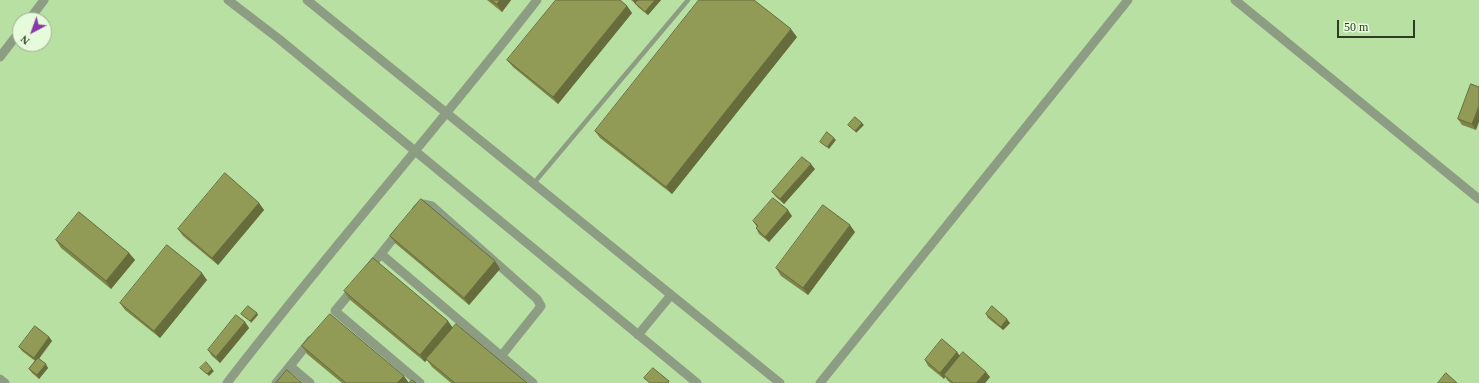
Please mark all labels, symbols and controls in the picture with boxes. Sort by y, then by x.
north arrow [12,12,52,52]
scale bar [1339,12,1417,38]
text: 50 m [1344,20,1368,34]
text: N [18,33,32,47]

